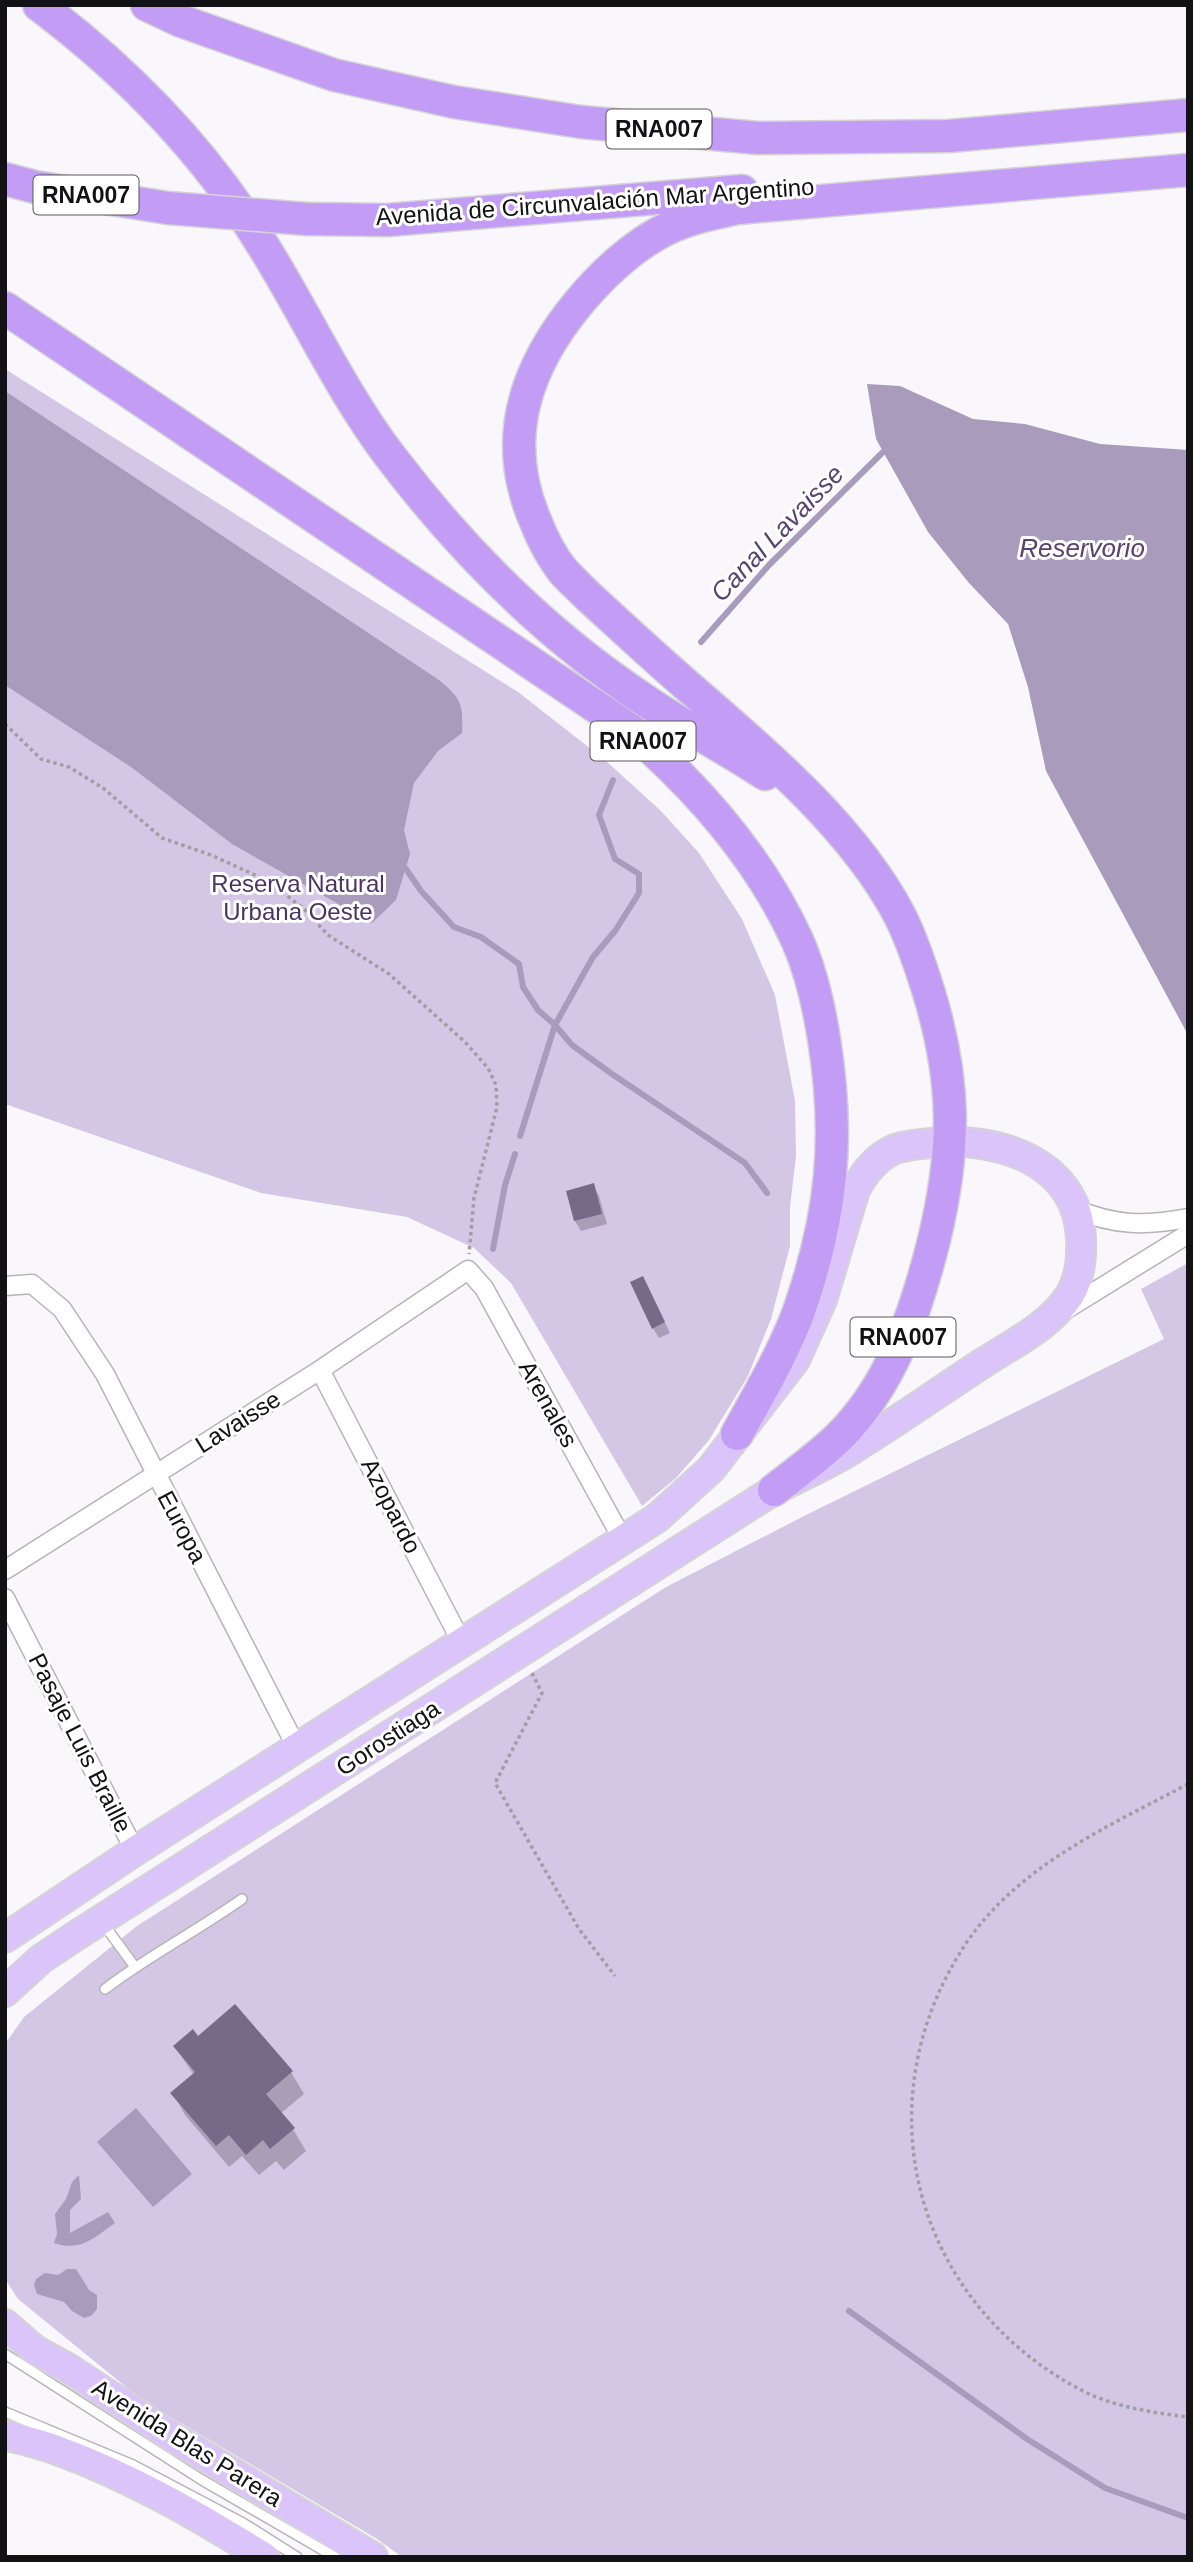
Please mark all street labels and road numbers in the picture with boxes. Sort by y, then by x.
road number: RNA007 [606,110,712,148]
street label: Avenida de Circunvalación Mar Argentino [375,173,815,230]
road number: RNA007 [34,176,138,214]
road number: RNA007 [590,722,696,761]
road number: RNA007 [850,1318,956,1356]
street label: Arenales [514,1356,583,1452]
street label: Lavaisse [190,1385,285,1458]
street label: Azopardo [356,1454,427,1558]
street label: Europa [152,1486,213,1568]
street label: Pasaje Luis Braille [24,1649,137,1837]
street label: Gorostiaga [331,1694,445,1781]
street label: Avenida Blas Parera [88,2373,288,2512]

